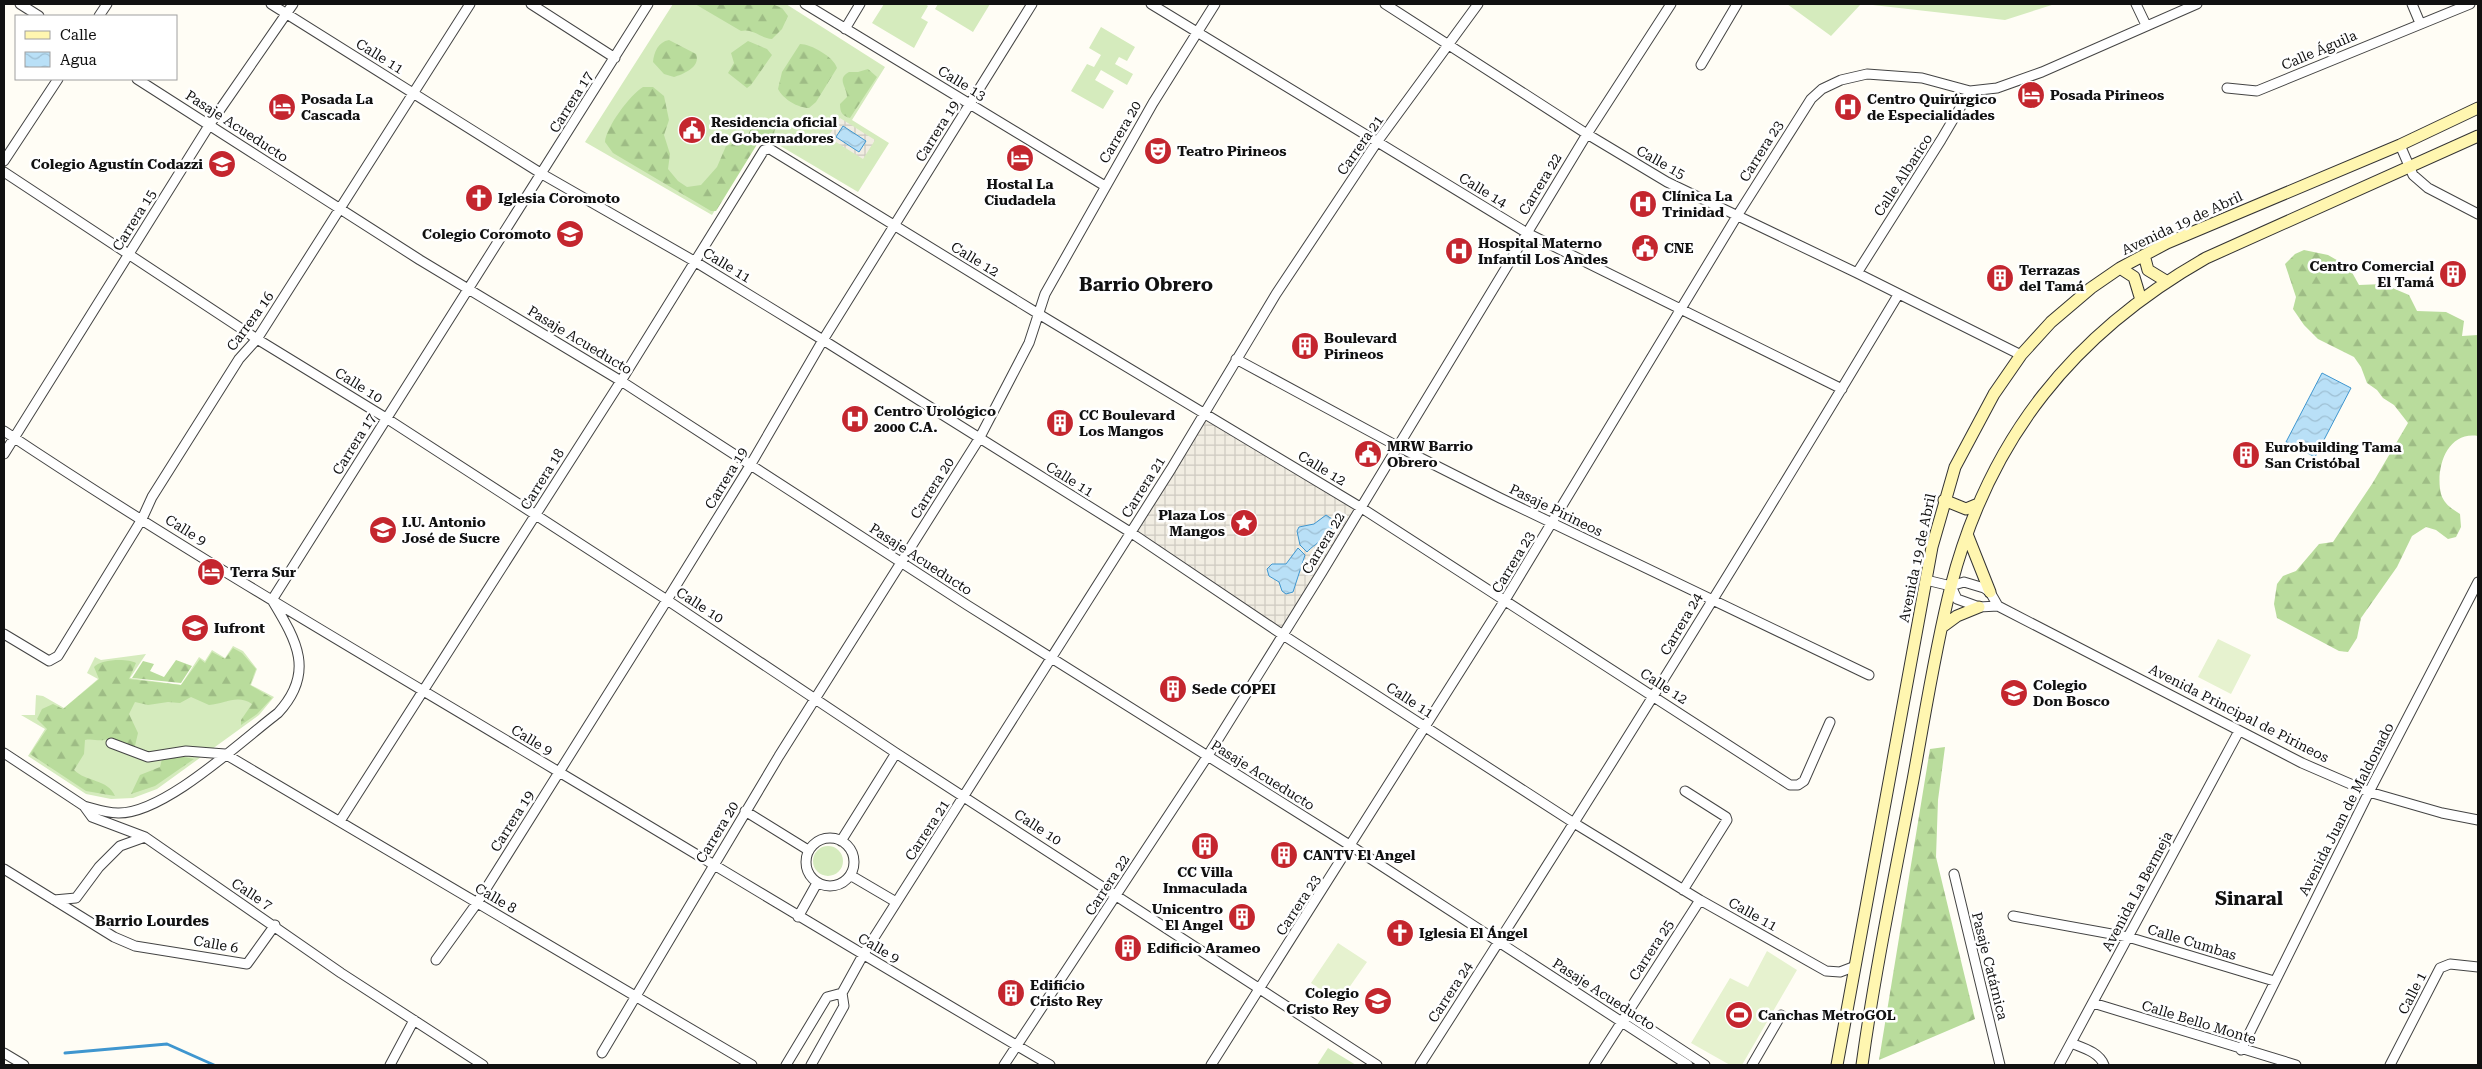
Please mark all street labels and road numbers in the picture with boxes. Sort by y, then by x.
street label: Calle Águila [2279,27,2360,73]
street label: Calle 11 [353,35,407,77]
street label: Calle 13 [935,62,989,104]
street label: Carrera 17 [546,68,596,136]
street label: Pasaje Acueducto [183,87,291,165]
street label: Carrera 19 [912,97,962,165]
street label: Carrera 20 [1096,98,1144,166]
street label: Carrera 21 [1334,112,1386,178]
street label: Carrera 23 [1736,117,1786,185]
street label: Calle Albarico [1870,131,1936,219]
street label: Calle 15 [1634,142,1688,182]
street label: Carrera 22 [1515,150,1565,218]
street label: Calle 14 [1456,169,1510,211]
street label: Carrera 15 [109,186,159,254]
street label: Avenida 19 de Abril [2119,188,2246,258]
street label: Calle 12 [948,238,1002,280]
street label: Calle 11 [700,244,754,286]
street label: Carrera 16 [223,288,277,354]
street label: Pasaje Acueducto [525,302,635,378]
street label: Calle 10 [332,364,386,406]
street label: Carrera 17 [329,410,379,478]
street label: Carrera 19 [701,444,751,512]
street label: Carrera 18 [517,445,567,513]
street label: Calle 12 [1295,447,1349,489]
street label: Carrera 21 [1118,453,1168,521]
street label: Carrera 20 [907,454,957,522]
street label: Calle 11 [1043,458,1097,500]
street label: Pasaje Pirineos [1507,481,1605,540]
street label: Avenida 19 de Abril [1896,491,1939,624]
street label: Carrera 22 [1298,509,1348,577]
street label: Calle 9 [163,511,210,549]
street label: Pasaje Acueducto [867,520,975,598]
street label: Carrera 23 [1488,528,1538,596]
street label: Calle 10 [673,584,727,626]
street label: Carrera 24 [1657,590,1705,658]
street label: Avenida Principal de Pirineos [2146,661,2332,766]
street label: Calle 12 [1637,665,1691,707]
street label: Calle 11 [1383,679,1437,721]
street label: Avenida Juan de Maldonado [2295,720,2397,898]
street label: Calle 9 [508,721,556,759]
street label: Pasaje Acueducto [1208,737,1318,813]
street label: Carrera 19 [487,787,537,855]
street label: Carrera 21 [901,797,953,863]
street label: Carrera 20 [692,798,742,866]
street label: Calle 10 [1011,806,1065,848]
street label: Avenida La Bermeja [2099,828,2176,954]
street label: Carrera 22 [1081,852,1133,918]
street label: Carrera 23 [1272,872,1324,938]
street label: Calle 7 [229,875,276,913]
street label: Calle 8 [472,880,520,916]
street label: Calle 11 [1726,894,1780,934]
street label: Pasaje Catárnica [1969,910,2011,1022]
street label: Carrera 25 [1625,917,1677,983]
street label: Calle Cumbas [2146,921,2239,963]
street label: Calle 9 [855,930,903,966]
street label: Calle 6 [192,932,240,956]
street label: Pasaje Acueducto [1550,955,1658,1033]
street label: Carrera 24 [1424,959,1476,1025]
street label: Calle 1 [2395,969,2429,1017]
street label: Calle Bello Monte [2140,997,2258,1047]

